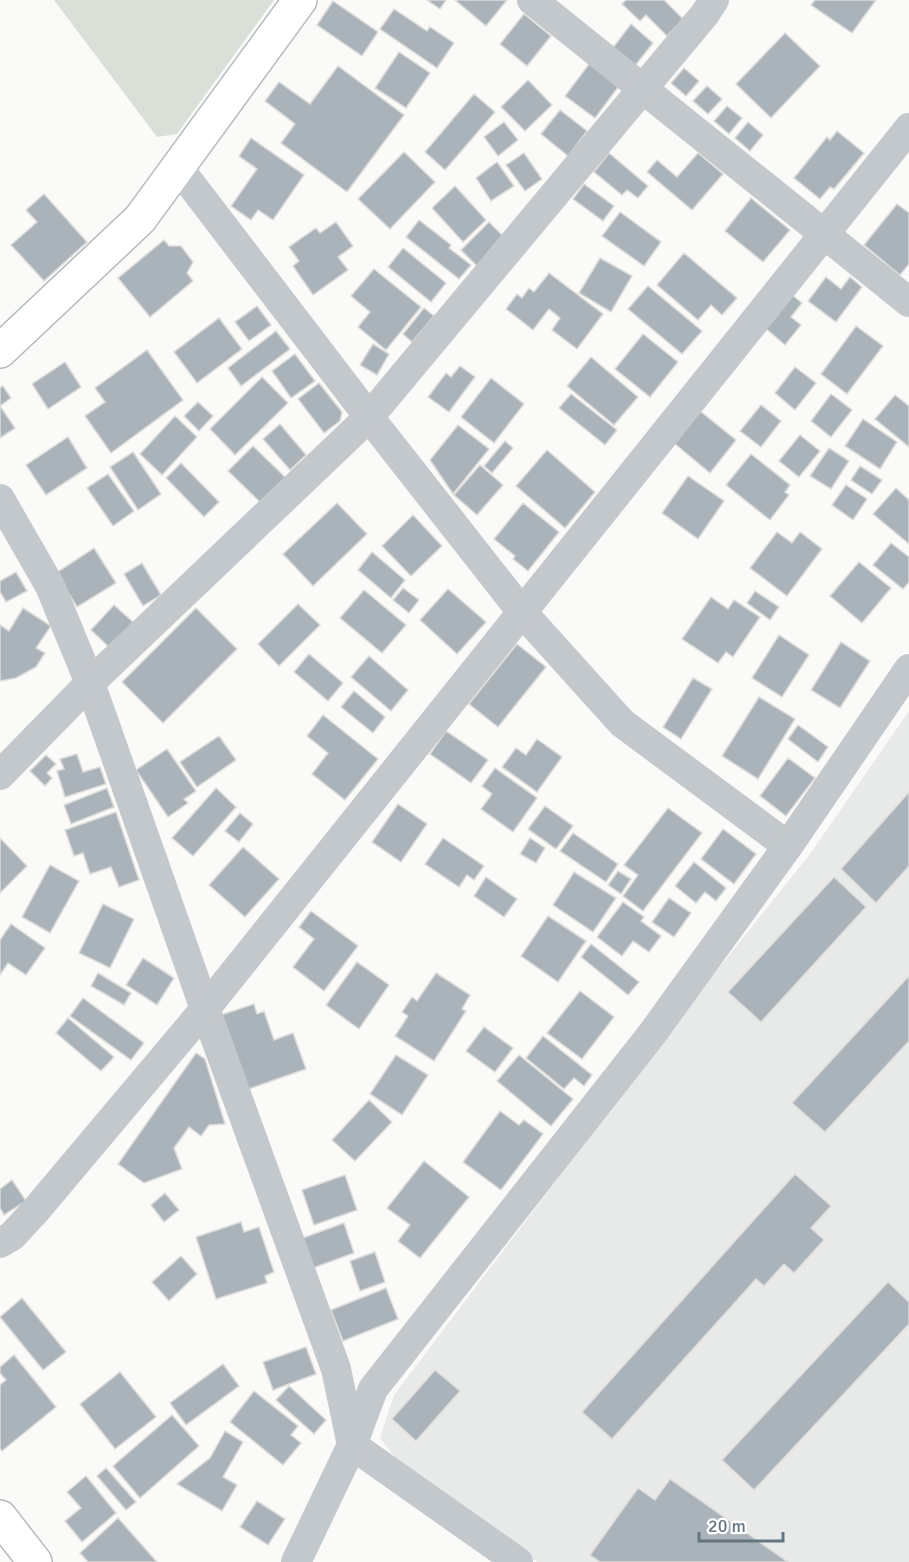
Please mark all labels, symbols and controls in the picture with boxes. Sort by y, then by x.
scale bar [699,1505,783,1543]
text: 20 m [708,1515,746,1537]

